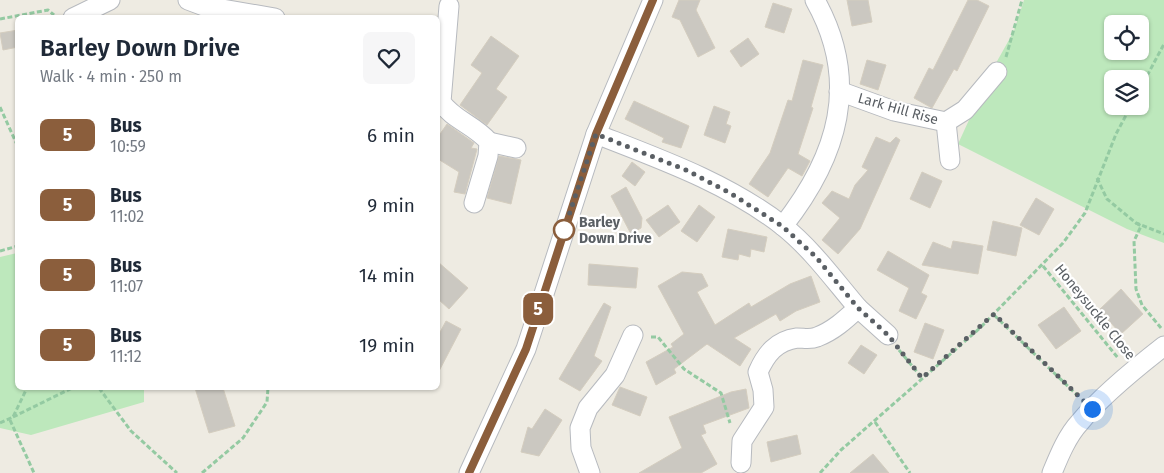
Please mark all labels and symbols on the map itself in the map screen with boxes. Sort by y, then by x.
street label: Lark Hill Rise [856,89,940,129]
place label: Barley Down Drive [579,214,652,247]
marker: Barley Down Drive [553,219,575,241]
street label: Honeysuckle Close [1051,261,1139,363]
line badge: 5 [522,293,554,325]
your location [1080,397,1105,422]

